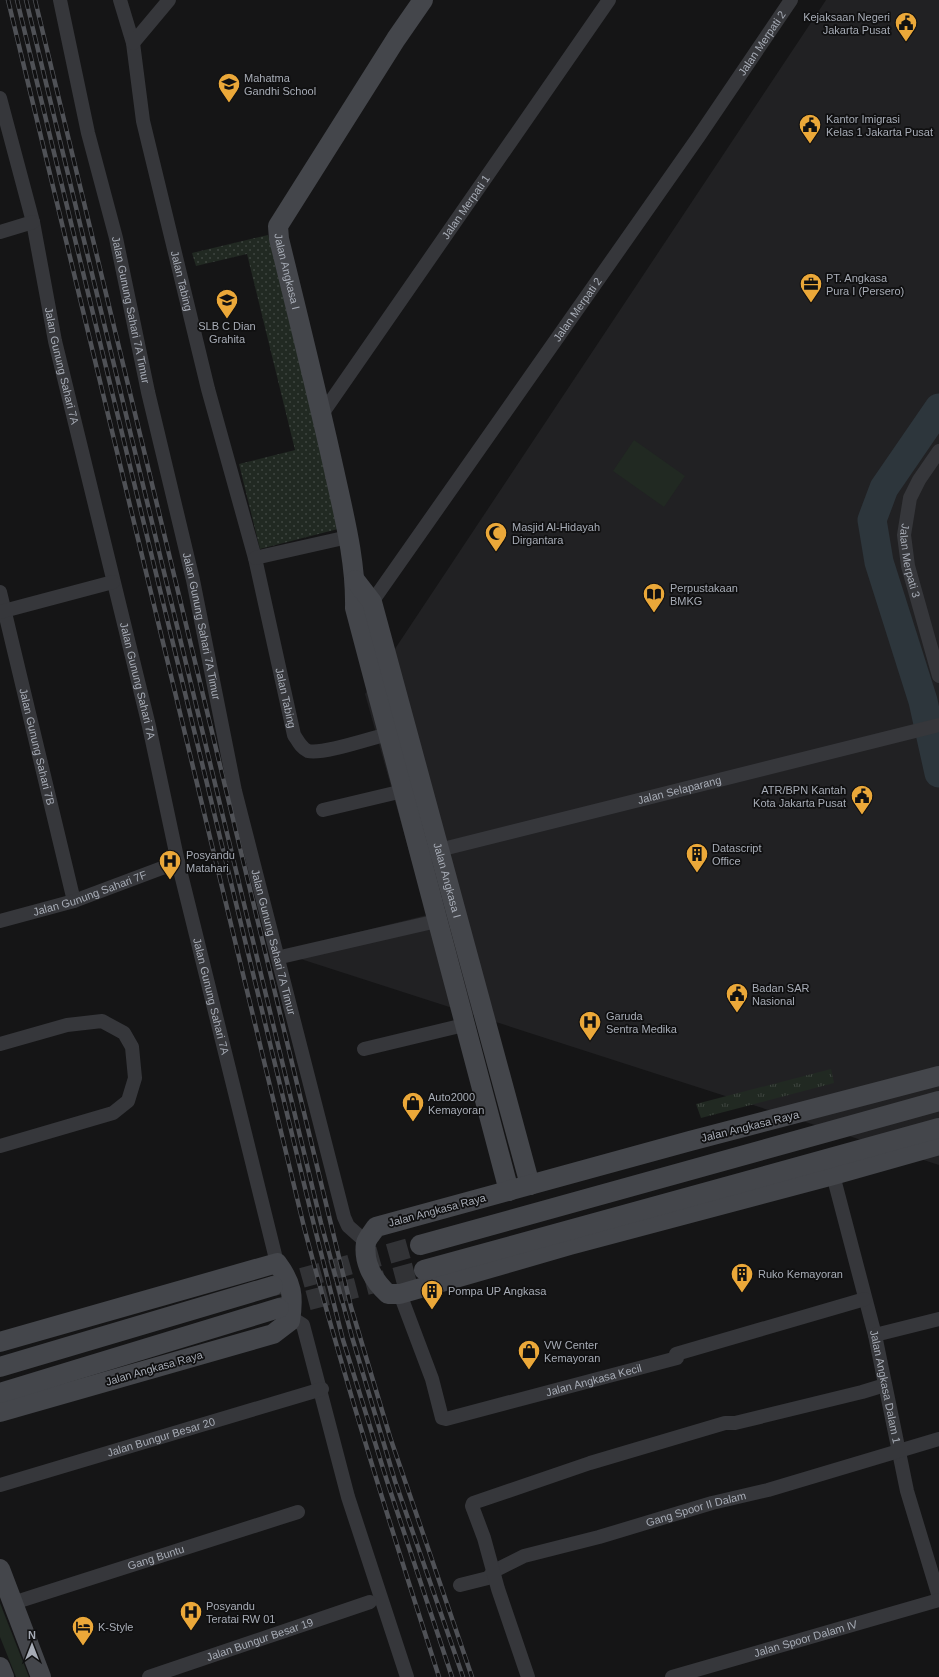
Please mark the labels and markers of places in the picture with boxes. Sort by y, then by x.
public building icon: Kejaksaan Negeri Jakarta Pusat [893,10,919,43]
place label: Kejaksaan Negeri Jakarta Pusat [803,11,890,36]
school or university icon: Mahatma Gandhi School [216,71,242,104]
place label: Mahatma Gandhi School [244,72,316,97]
public building icon: Kantor Imigrasi Kelas 1 Jakarta Pusat [797,112,823,145]
place label: Kantor Imigrasi Kelas 1 Jakarta Pusat [826,113,933,138]
office icon: PT. Angkasa Pura I (Persero) [798,271,824,304]
place label: PT. Angkasa Pura I (Persero) [826,272,904,297]
school or university icon: SLB C Dian Grahita [214,287,240,320]
place label: SLB C Dian Grahita [198,320,256,345]
mosque icon: Masjid Al-Hidayah Dirgantara [483,520,509,553]
place label: Masjid Al-Hidayah Dirgantara [512,521,600,546]
library icon: Perpustakaan BMKG [641,581,667,614]
place label: Perpustakaan BMKG [670,582,738,607]
public building icon: ATR/BPN Kantah Kota Jakarta Pusat [849,783,875,816]
place label: ATR/BPN Kantah Kota Jakarta Pusat [753,784,846,809]
building icon: Datascript Office [684,841,710,874]
place label: Datascript Office [712,842,762,867]
hospital icon: Posyandu Matahari [157,848,183,881]
place label: Posyandu Matahari [186,849,235,874]
public building icon: Badan SAR Nasional [724,981,750,1014]
place label: Badan SAR Nasional [752,982,810,1007]
hospital icon: Garuda Sentra Medika [577,1009,603,1042]
place label: Garuda Sentra Medika [606,1010,678,1035]
shop icon: Auto2000 Kemayoran [400,1090,426,1123]
place label: Auto2000 Kemayoran [428,1091,484,1116]
building icon: Ruko Kemayoran [729,1261,755,1294]
place label: Ruko Kemayoran [758,1268,843,1280]
building icon: Pompa UP Angkasa [419,1278,445,1311]
place label: Pompa UP Angkasa [448,1285,547,1297]
shop icon: VW Center Kemayoran [516,1338,542,1371]
place label: VW Center Kemayoran [544,1339,600,1364]
hospital icon: Posyandu Teratai RW 01 [178,1599,204,1632]
place label: Posyandu Teratai RW 01 [206,1600,276,1625]
hotel icon: K-Style [70,1614,96,1647]
place label: K-Style [98,1621,133,1633]

